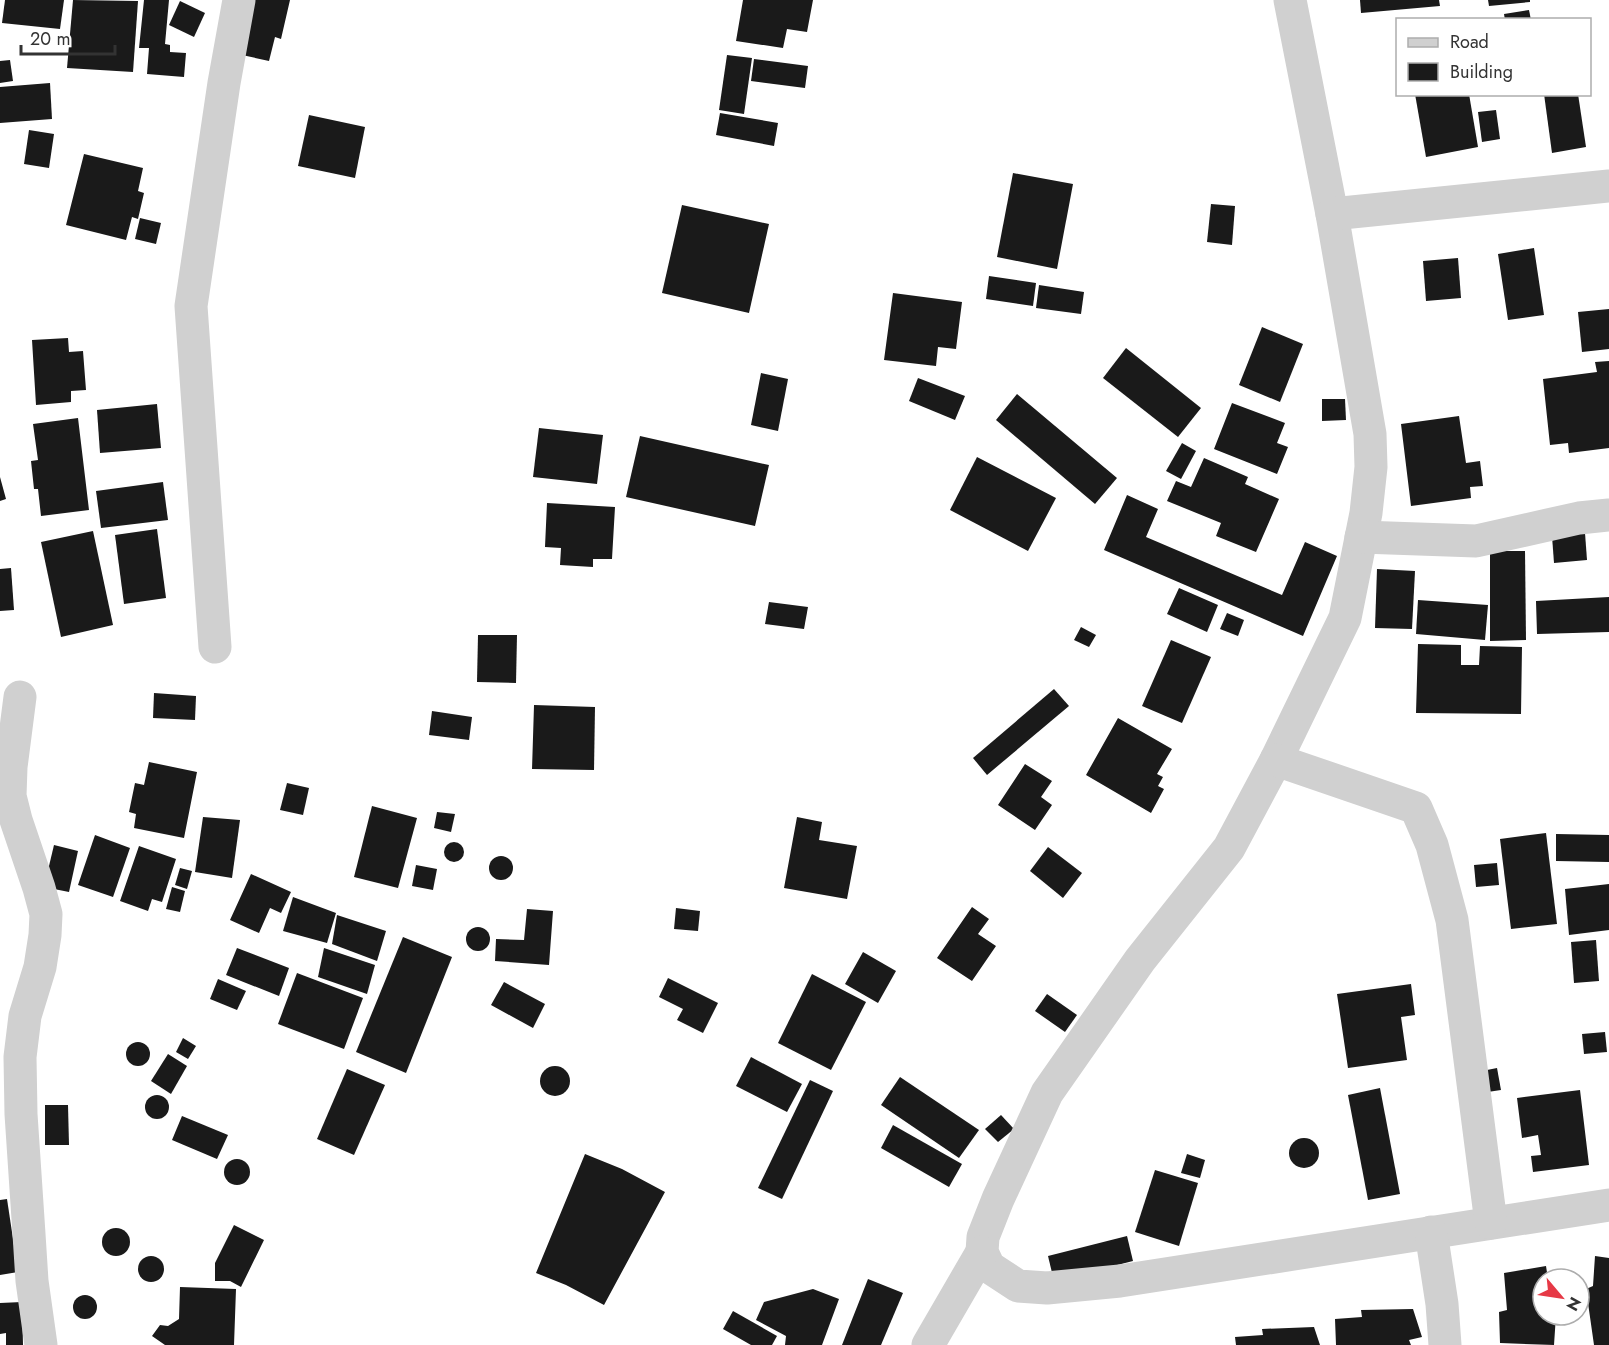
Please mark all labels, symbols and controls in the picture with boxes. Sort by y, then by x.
scale bar [21,18,116,56]
legend [1396,18,1591,96]
text: 20 m [30,26,70,52]
text: Road [1450,29,1489,55]
text: Building [1450,59,1513,85]
north arrow [1531,1267,1591,1327]
text: N [1561,1293,1587,1315]

